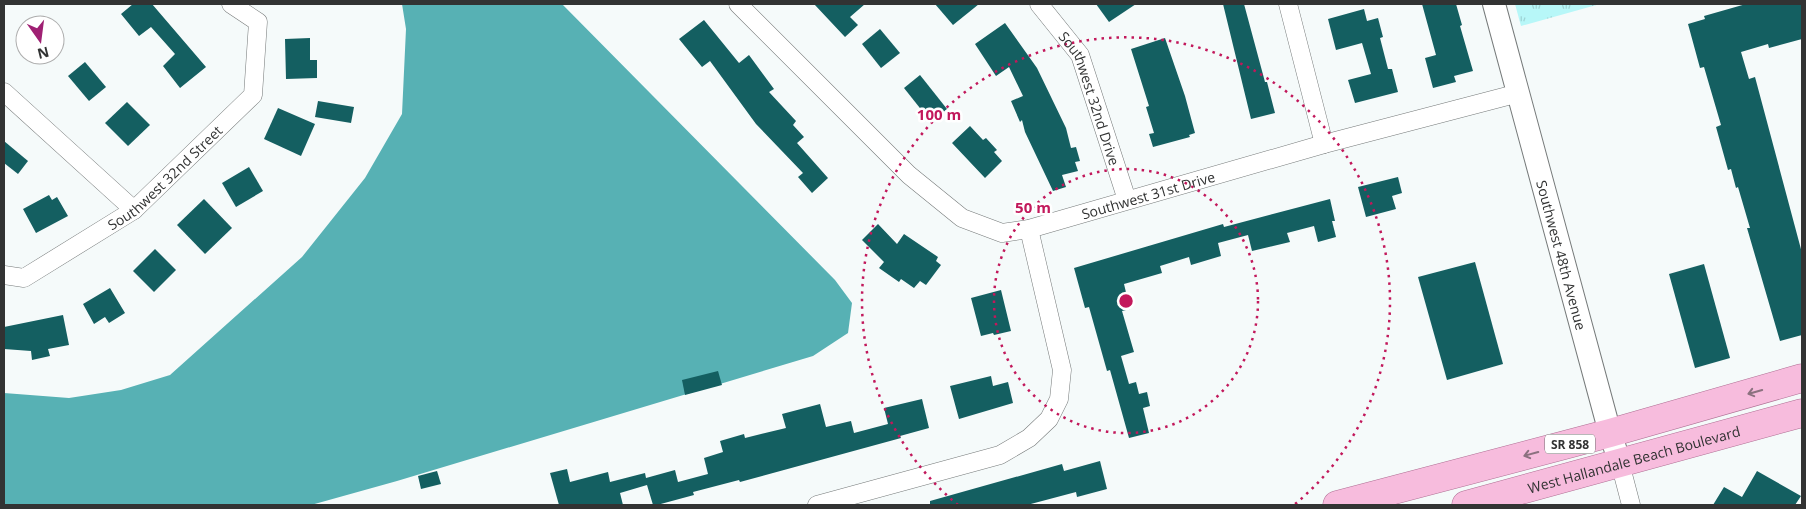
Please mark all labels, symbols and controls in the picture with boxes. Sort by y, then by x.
north arrow [15,15,65,65]
street label: Southwest 32nd Drive [1055,27,1125,168]
text: N [35,43,51,64]
text: 100 m [917,104,961,124]
street label: Southwest 32nd Street [104,121,226,234]
street label: Southwest 31st Drive [1079,166,1217,223]
street label: Southwest 48th Avenue [1533,178,1591,332]
text: 50 m [1015,197,1051,217]
centre of rings [1117,292,1135,310]
one-way arrow [1748,387,1764,397]
street label: West Hallandale Beach Boulevard [1526,421,1742,497]
road number: SR 858 [1545,434,1595,454]
one-way arrow [1524,450,1540,459]

